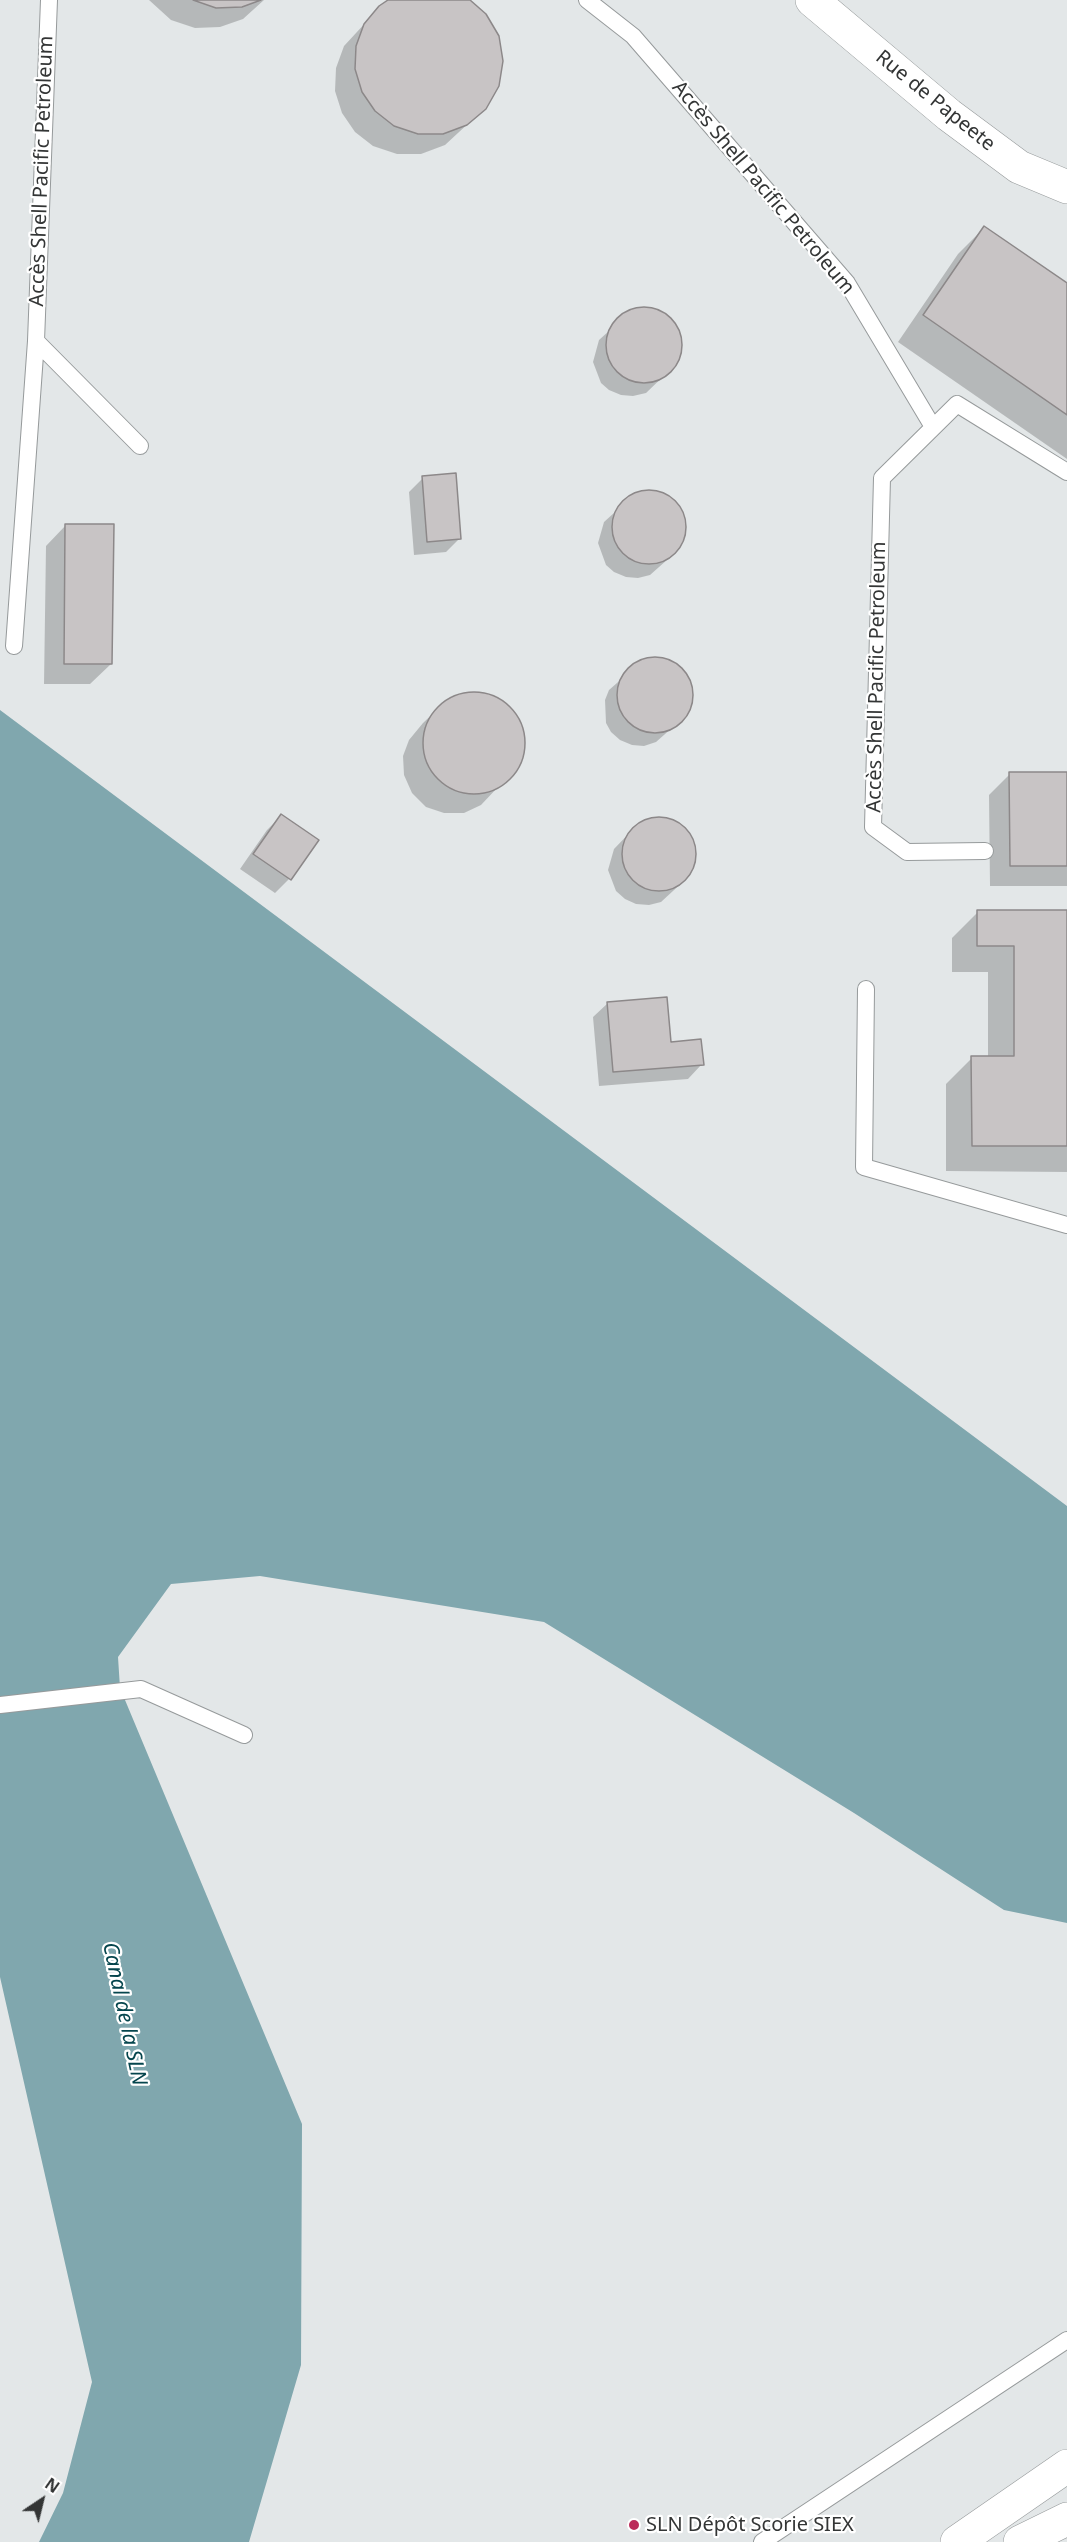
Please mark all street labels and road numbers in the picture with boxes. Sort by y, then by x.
street label: Accès Shell Pacific Petroleum [25,35,59,307]
street label: Rue de Papeete [870,46,1000,156]
street label: Accès Shell Pacific Petroleum [667,76,859,300]
street label: Accès Shell Pacific Petroleum [863,541,891,813]

